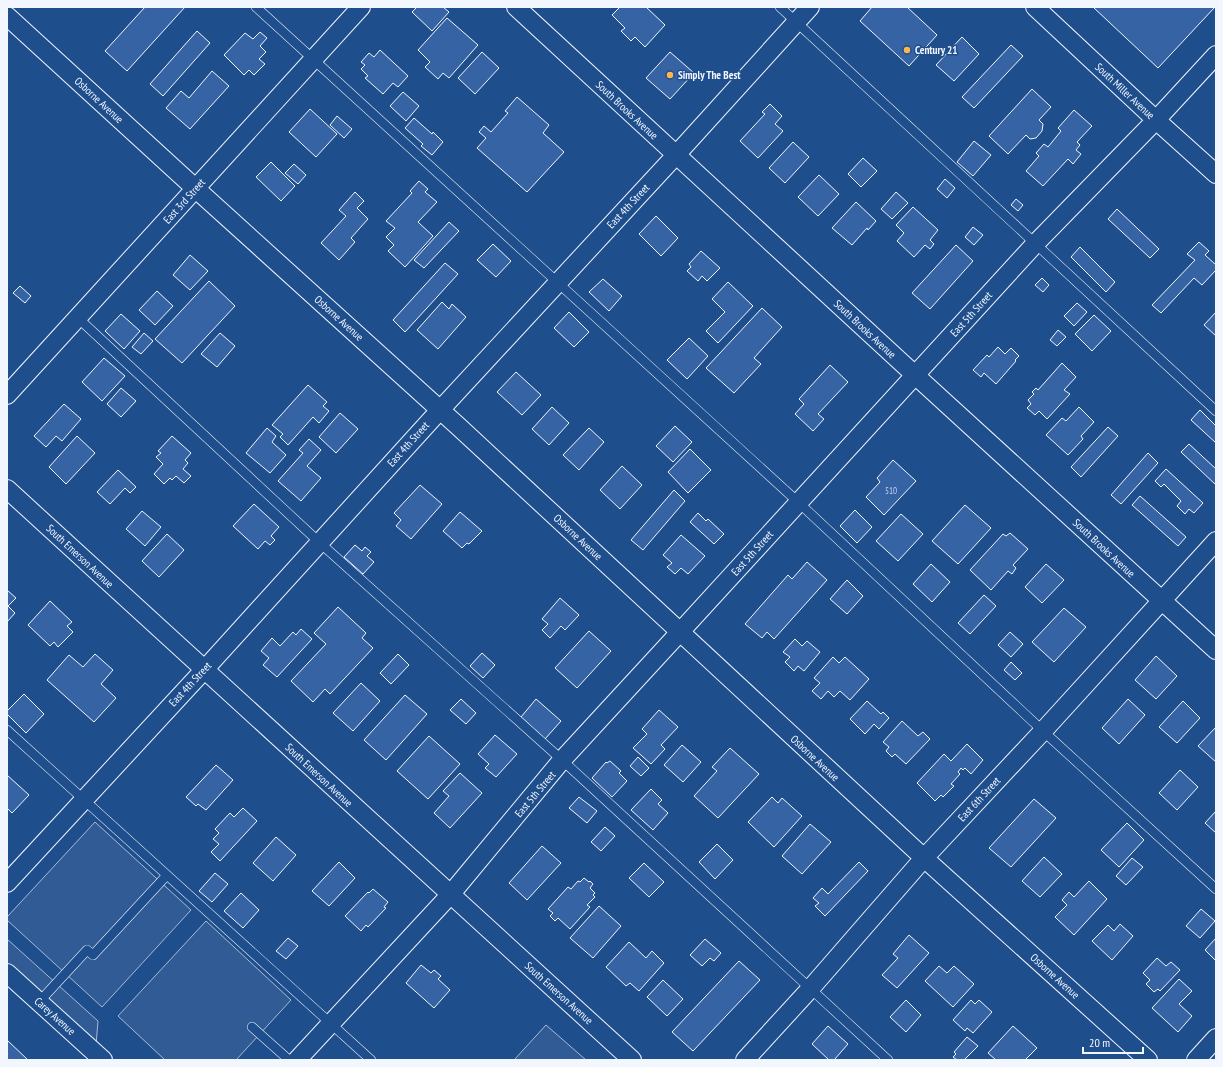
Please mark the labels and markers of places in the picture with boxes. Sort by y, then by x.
place label: Century 21 [915,43,958,57]
marker: Century 21 [902,45,912,55]
place label: Simply The Best [678,68,741,82]
marker: Simply The Best [665,70,675,80]

